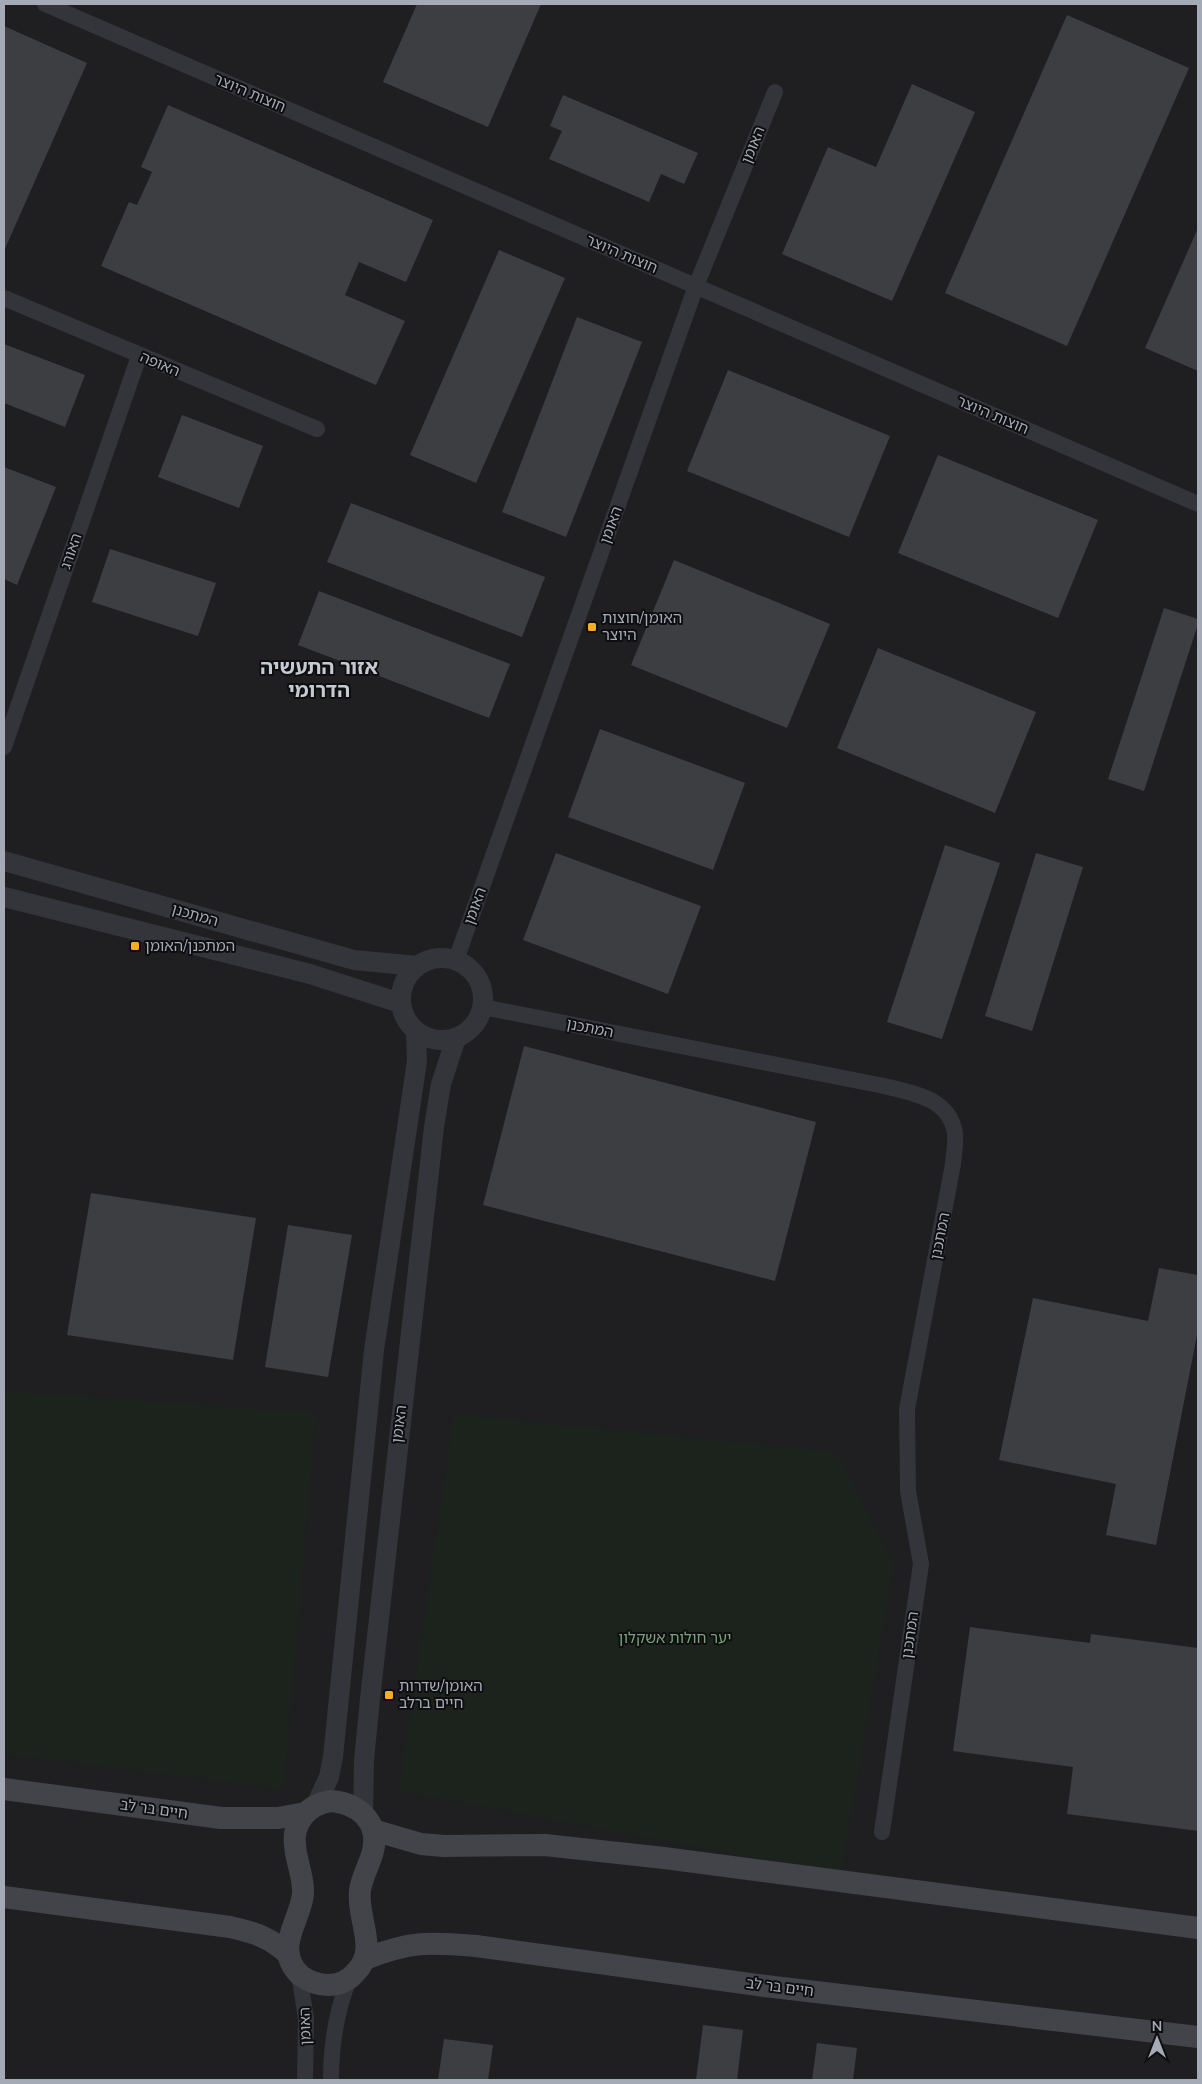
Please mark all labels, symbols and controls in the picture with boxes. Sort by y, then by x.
street label: חוצות היוצר [211,69,289,117]
street label: האומן [737,124,769,166]
street label: חוצות היוצר [583,230,661,278]
street label: האופה [137,347,183,381]
street label: חוצות היוצר [954,391,1032,439]
street label: האומן [595,504,627,546]
street label: האורג [56,530,86,572]
place label: האומן/חוצות היוצר [602,608,682,645]
marker: האומן/חוצות היוצר [586,621,598,633]
district label: אזור התעשיה הדרומי [260,654,378,704]
street label: האומן [459,885,491,927]
street label: המתכנן [169,899,221,931]
place label: המתכנן/האומן [145,936,235,956]
marker: המתכנן/האומן [129,940,141,952]
street label: המתכנן [565,1014,615,1042]
street label: המתכנן [926,1211,954,1261]
street label: האומן [387,1404,411,1444]
street label: המתכנן [897,1610,923,1660]
park label: יער חולות אשקלון [619,1628,731,1648]
place label: האומן/שדרות חיים ברלב [399,1676,483,1713]
marker: האומן/שדרות חיים ברלב [383,1689,395,1701]
street label: חיים בר לב [119,1794,189,1824]
street label: חיים בר לב [745,1973,815,2001]
street label: האומן [294,2007,316,2045]
north arrow [1132,2014,1182,2064]
text: N [1152,2017,1162,2036]

